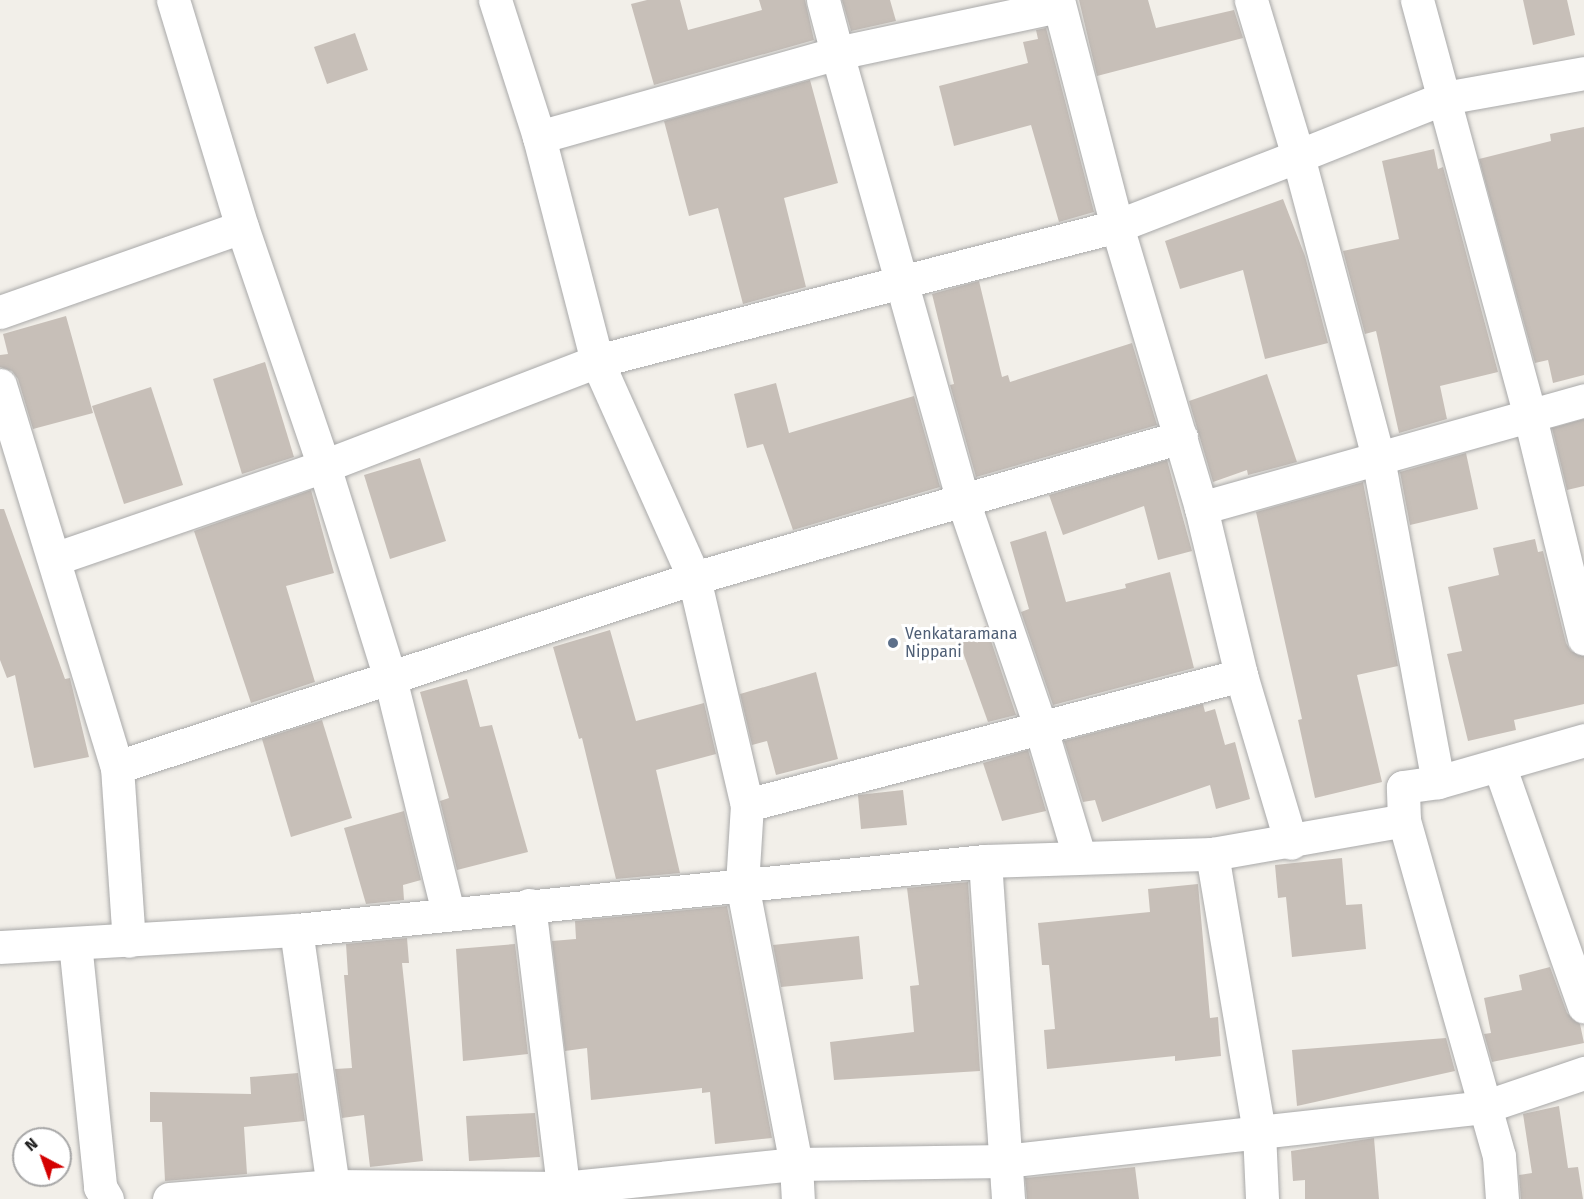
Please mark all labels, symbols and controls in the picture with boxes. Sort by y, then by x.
place label: Venkataramana Nippani [905,624,1017,662]
marker: Venkataramana Nippani [886,636,900,650]
north arrow [12,1127,72,1187]
text: N [21,1134,41,1155]

